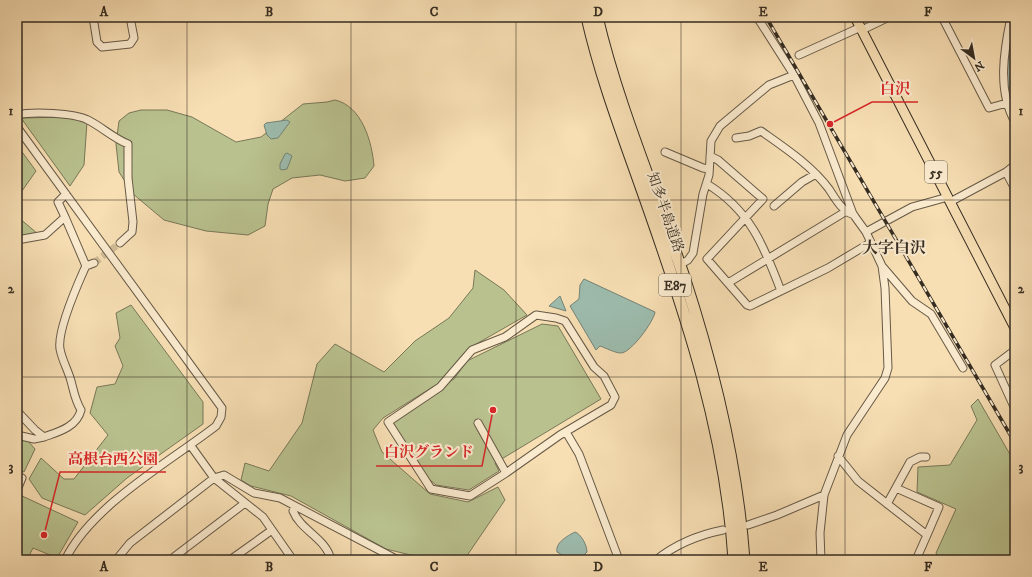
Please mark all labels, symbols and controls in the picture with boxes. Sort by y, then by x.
text: A [99,4,109,20]
text: B [265,4,273,20]
text: C [430,4,439,20]
text: D [593,4,603,20]
text: E [758,4,768,20]
text: F [924,4,933,20]
north arrow [954,38,994,78]
text: N [971,57,986,74]
callout: 白沢 [872,75,918,102]
text: 白沢 [880,80,910,99]
text: 1 [9,103,14,119]
text: 1 [1019,103,1024,119]
road number: 55 [925,161,947,183]
street label: 知多半島道路 [643,170,687,255]
district label: 大字白沢 [862,238,926,258]
road number: E87 [659,274,691,296]
text: 2 [8,281,15,297]
text: 2 [1018,281,1025,297]
callout: 白沢グランド [376,439,482,466]
text: 白沢グランド [384,443,474,462]
callout: 高根台西公園 [60,445,166,472]
text: 高根台西公園 [68,450,158,469]
text: 3 [9,459,14,475]
text: 3 [1019,459,1024,475]
text: A [99,559,109,575]
text: B [265,559,273,575]
text: C [430,559,439,575]
text: D [593,559,603,575]
text: E [758,559,768,575]
text: F [924,559,933,575]

